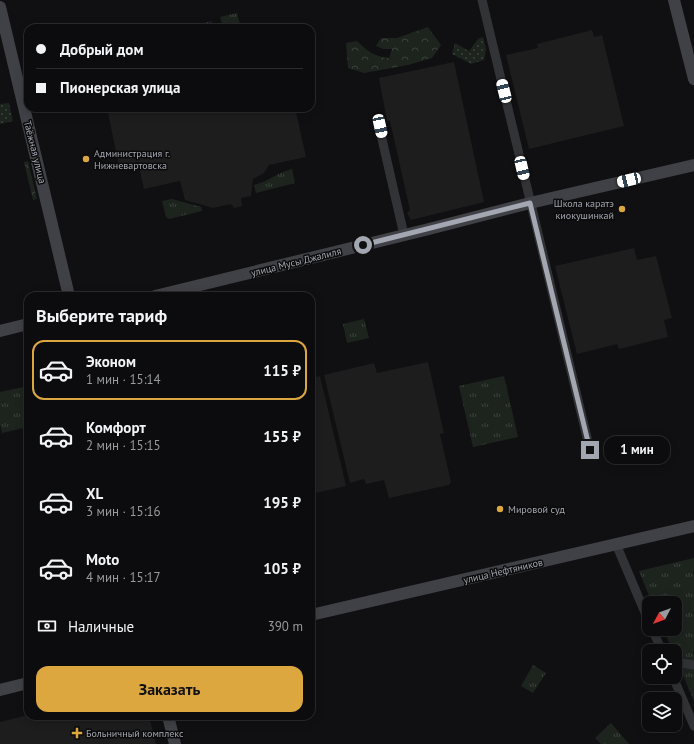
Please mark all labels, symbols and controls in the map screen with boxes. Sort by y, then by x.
text: Добрый дом [60,40,143,59]
text: Пионерская улица [60,78,180,97]
car [495,78,513,104]
car [372,113,388,139]
street label: Таёжная улица [21,119,49,185]
place label: Администрация г. Нижневартовска [94,147,170,172]
marker: Администрация г. Нижневартовска [81,154,91,164]
car [513,155,531,181]
car [616,171,642,189]
place label: Школа каратэ киокушинкай [554,197,614,222]
marker: Школа каратэ киокушинкай [617,204,627,214]
route start [354,236,372,254]
street label: улица Мусы Джалиля [249,244,343,280]
text: Выберите тариф [36,304,167,327]
icon: car [38,352,74,388]
text: Эконом [86,352,136,371]
text: 115 ₽ [263,361,301,380]
text: 1 мин · 15:14 [86,371,161,388]
icon: car [38,418,74,454]
text: Комфорт [86,418,146,437]
text: 155 ₽ [263,427,301,446]
callout: 1 мин [604,436,670,464]
text: 2 мин · 15:15 [86,437,161,454]
route end [581,441,599,459]
text: 1 мин [620,441,654,458]
icon: car [38,484,74,520]
text: XL [86,484,103,503]
text: 195 ₽ [263,493,301,512]
text: 3 мин · 15:16 [86,503,161,520]
place label: Мировой суд [508,503,566,516]
marker: Мировой суд [495,504,505,514]
icon: car [38,550,74,586]
text: Moto [86,550,119,569]
street label: улица Нефтяников [462,556,544,586]
text: 105 ₽ [263,559,301,578]
text: 4 мин · 15:17 [86,569,161,586]
north arrow [642,596,682,636]
map controls [642,596,682,732]
icon: cash [36,615,58,637]
text: Наличные [68,617,134,636]
text: 390 m [268,618,303,635]
button: locate [642,644,682,684]
button: Заказать [36,666,303,712]
button: layers [642,692,682,732]
marker: Больничный комплекс [71,727,83,739]
place label: Больничный комплекс [86,727,184,740]

